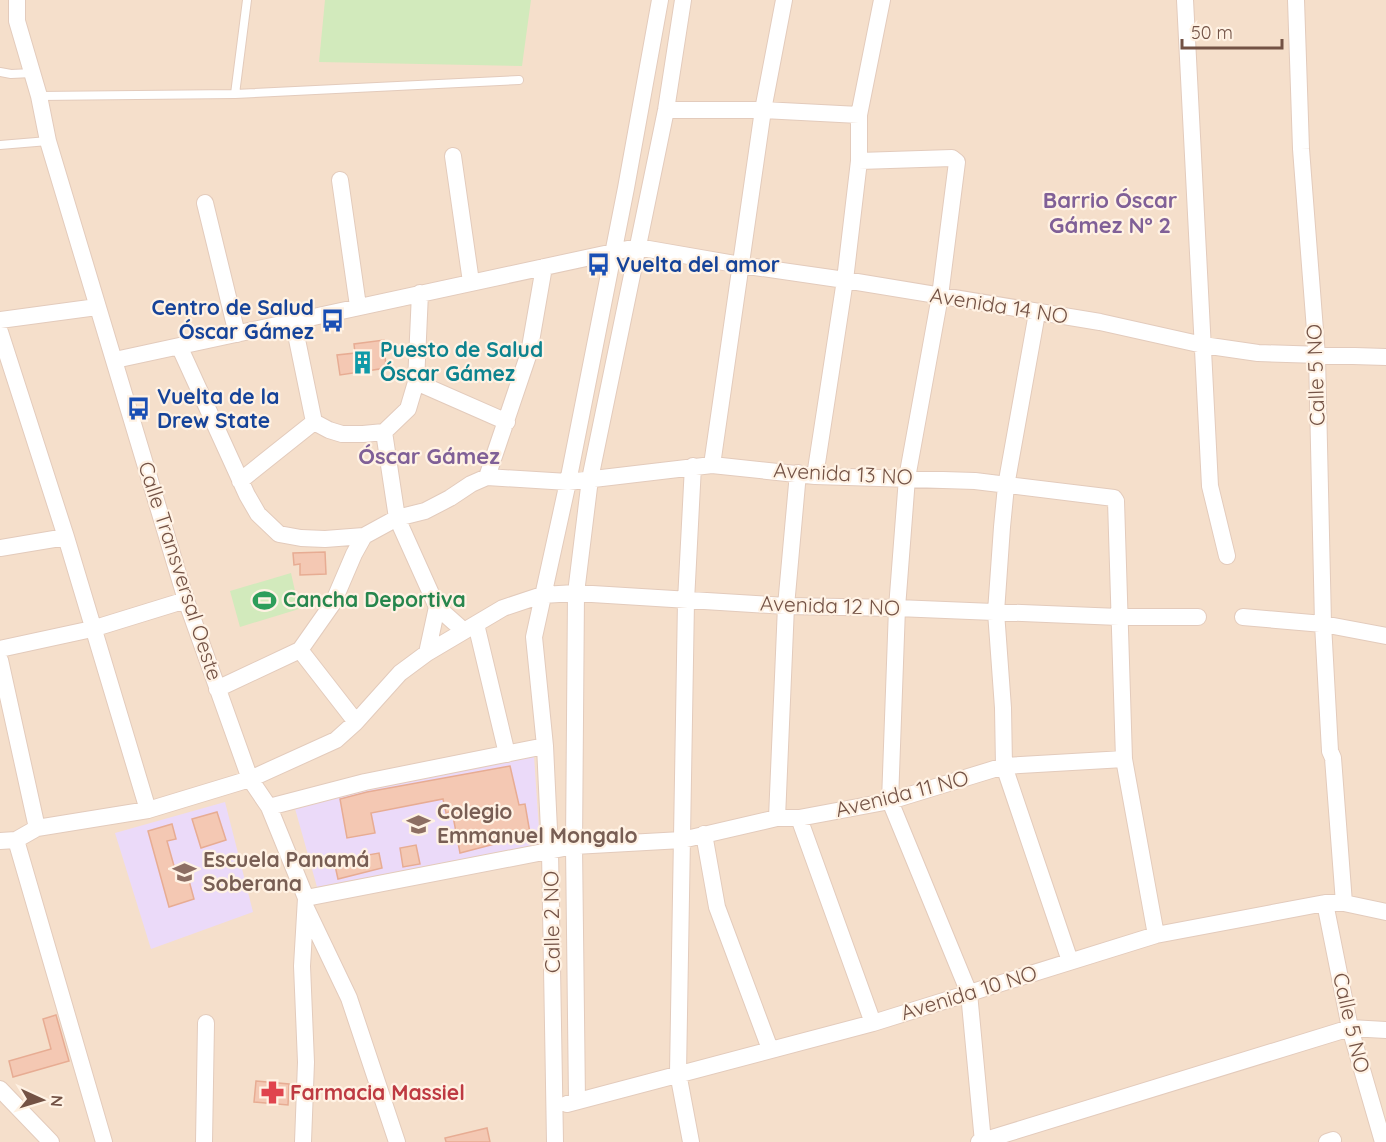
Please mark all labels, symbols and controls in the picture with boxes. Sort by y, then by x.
scale bar [1182,12,1282,50]
text: 50 m [1191,21,1233,44]
district label: Barrio Óscar Gámez Nº 2 [1043,186,1178,239]
place label: Vuelta del amor [616,251,780,277]
bus stop icon: Vuelta del amor [585,252,611,278]
street label: Avenida 14 NO [928,281,1070,329]
place label: Centro de Salud Óscar Gámez [151,294,314,344]
bus stop icon: Centro de Salud Óscar Gámez [319,307,345,333]
street label: Calle 5 NO [1300,324,1330,426]
place label: Puesto de Salud Óscar Gámez [380,336,543,386]
building icon: Puesto de Salud Óscar Gámez [349,349,375,375]
place label: Vuelta de la Drew State [157,383,279,433]
bus stop icon: Vuelta de la Drew State [126,396,152,422]
district label: Óscar Gámez [358,442,500,470]
street label: Avenida 13 NO [773,456,913,490]
street label: Calle Transversal Oeste [133,458,229,683]
place label: Cancha Deportiva [283,586,466,612]
sports icon: Cancha Deportiva [252,587,278,613]
street label: Avenida 12 NO [760,590,901,620]
street label: Avenida 11 NO [832,764,971,822]
place label: Colegio Emmanuel Mongalo [437,798,638,848]
school or university icon: Colegio Emmanuel Mongalo [406,811,432,837]
place label: Escuela Panamá Soberana [203,846,370,896]
school or university icon: Escuela Panamá Soberana [172,859,198,885]
street label: Calle 2 NO [537,871,565,973]
street label: Avenida 10 NO [897,959,1040,1025]
street label: Calle 5 NO [1328,970,1376,1075]
north arrow [12,1070,72,1130]
place label: Farmacia Massiel [290,1079,465,1105]
pharmacy icon: Farmacia Massiel [259,1080,285,1106]
text: N [47,1094,67,1108]

